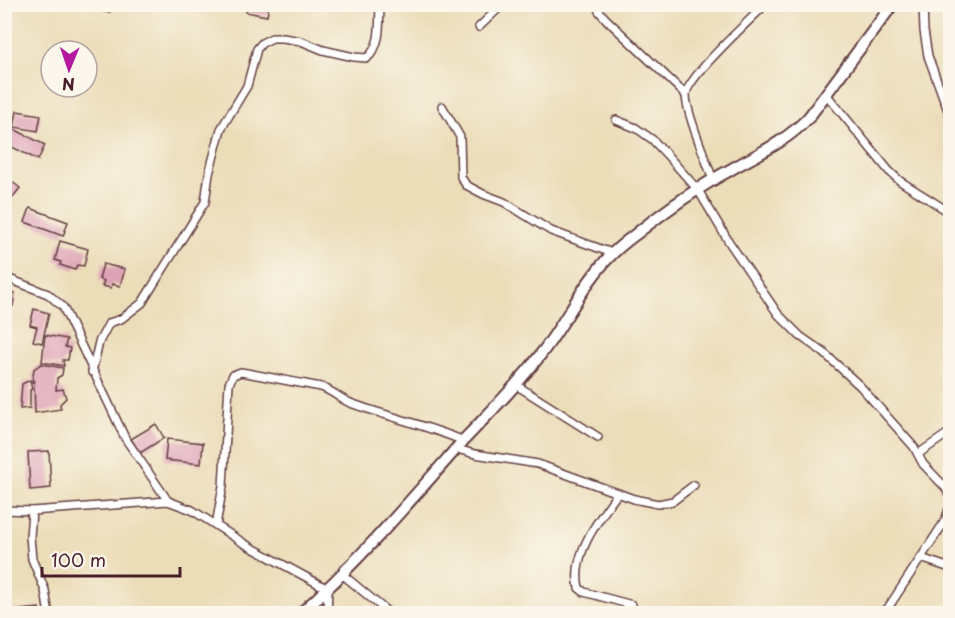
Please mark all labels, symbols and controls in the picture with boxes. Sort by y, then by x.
north arrow [39,39,99,99]
text: N [62,73,75,97]
scale bar [42,540,180,578]
text: 100 m [51,546,106,573]

